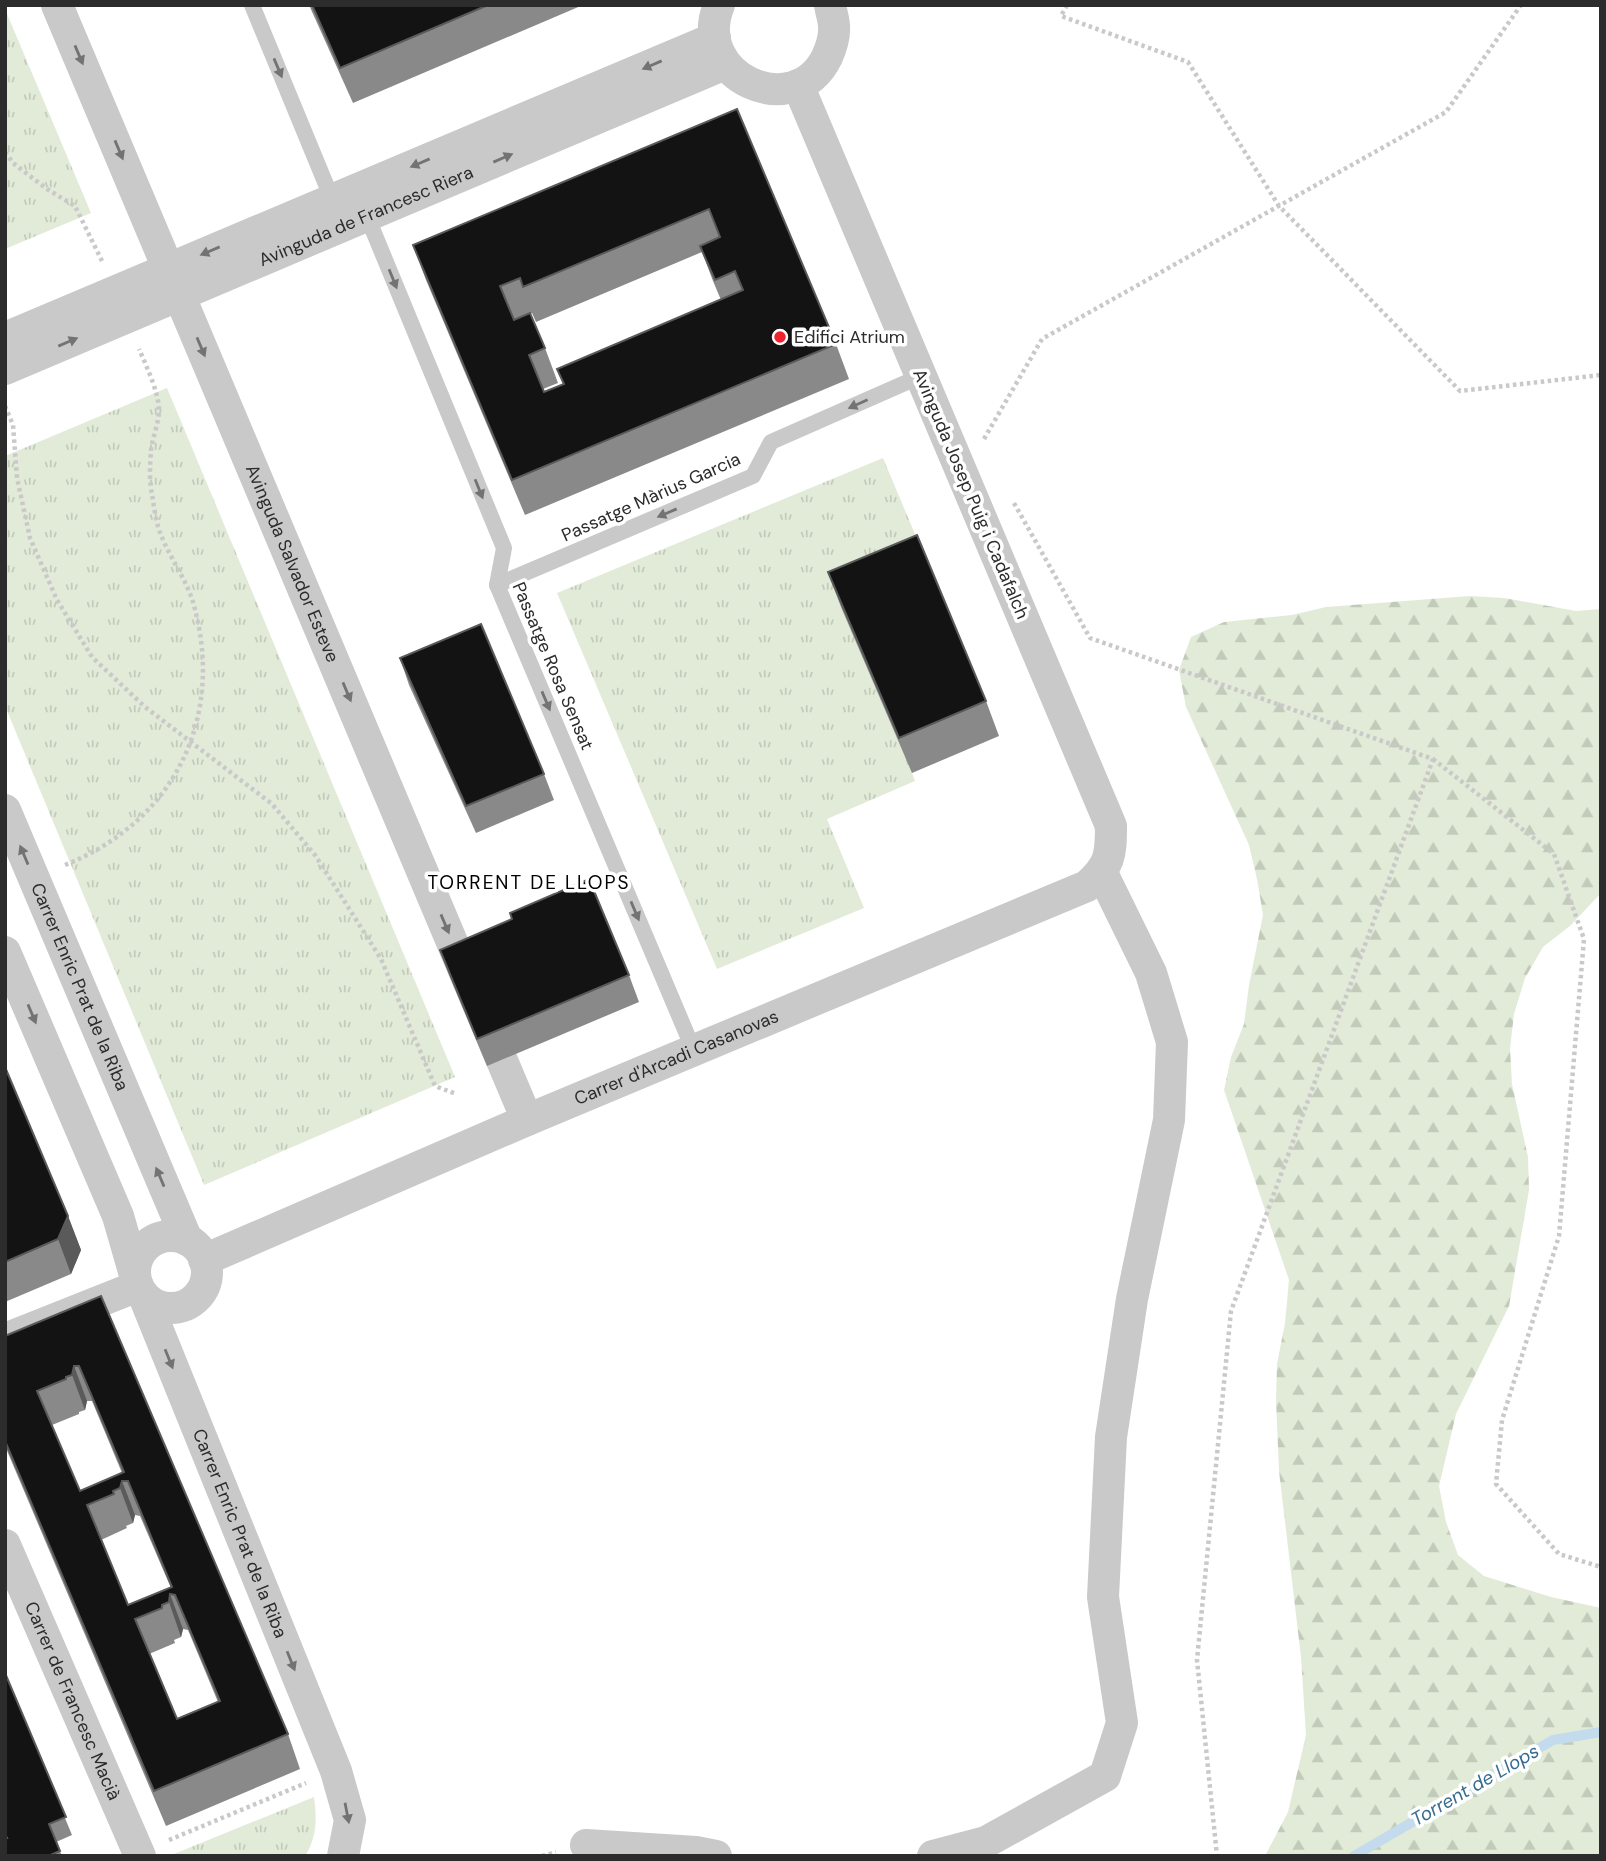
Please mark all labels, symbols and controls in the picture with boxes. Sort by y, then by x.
one-way arrow [73,45,84,66]
one-way arrow [273,58,284,79]
one-way arrow [642,59,662,71]
one-way arrow [113,139,124,160]
one-way arrow [493,152,513,164]
one-way arrow [409,157,430,168]
street label: Avinguda de Francesc Riera [255,160,477,272]
one-way arrow [200,245,220,257]
one-way arrow [387,269,398,290]
place label: Edifici Atrium [794,325,905,349]
marker: Edifici Atrium [772,329,788,345]
one-way arrow [58,337,79,348]
one-way arrow [196,337,207,358]
street label: Avinguda Josep Puig i Cadafalch [907,365,1035,623]
one-way arrow [848,399,869,410]
street label: Passatge Màrius Garcia [558,447,744,547]
street label: Avinguda Salvador Esteve [240,461,345,666]
one-way arrow [474,479,485,500]
one-way arrow [657,507,677,519]
street label: Passatge Rosa Sensat [507,578,599,754]
one-way arrow [341,682,353,702]
one-way arrow [541,691,552,712]
one-way arrow [18,844,29,865]
district label: TORRENT DE LLOPS [427,870,631,895]
street label: Carrer Enric Prat de la Riba [25,879,134,1094]
one-way arrow [630,900,641,921]
one-way arrow [440,914,451,935]
one-way arrow [27,1004,38,1025]
street label: Carrer d'Arcadi Casanovas [571,1004,782,1111]
one-way arrow [155,1166,166,1187]
one-way arrow [164,1349,175,1370]
street label: Carrer Enric Prat de la Riba [187,1425,293,1641]
street label: Carrer de Francesc Macià [19,1598,126,1804]
one-way arrow [286,1650,297,1671]
water label: Torrent de Llops [1406,1738,1544,1832]
one-way arrow [341,1802,352,1824]

